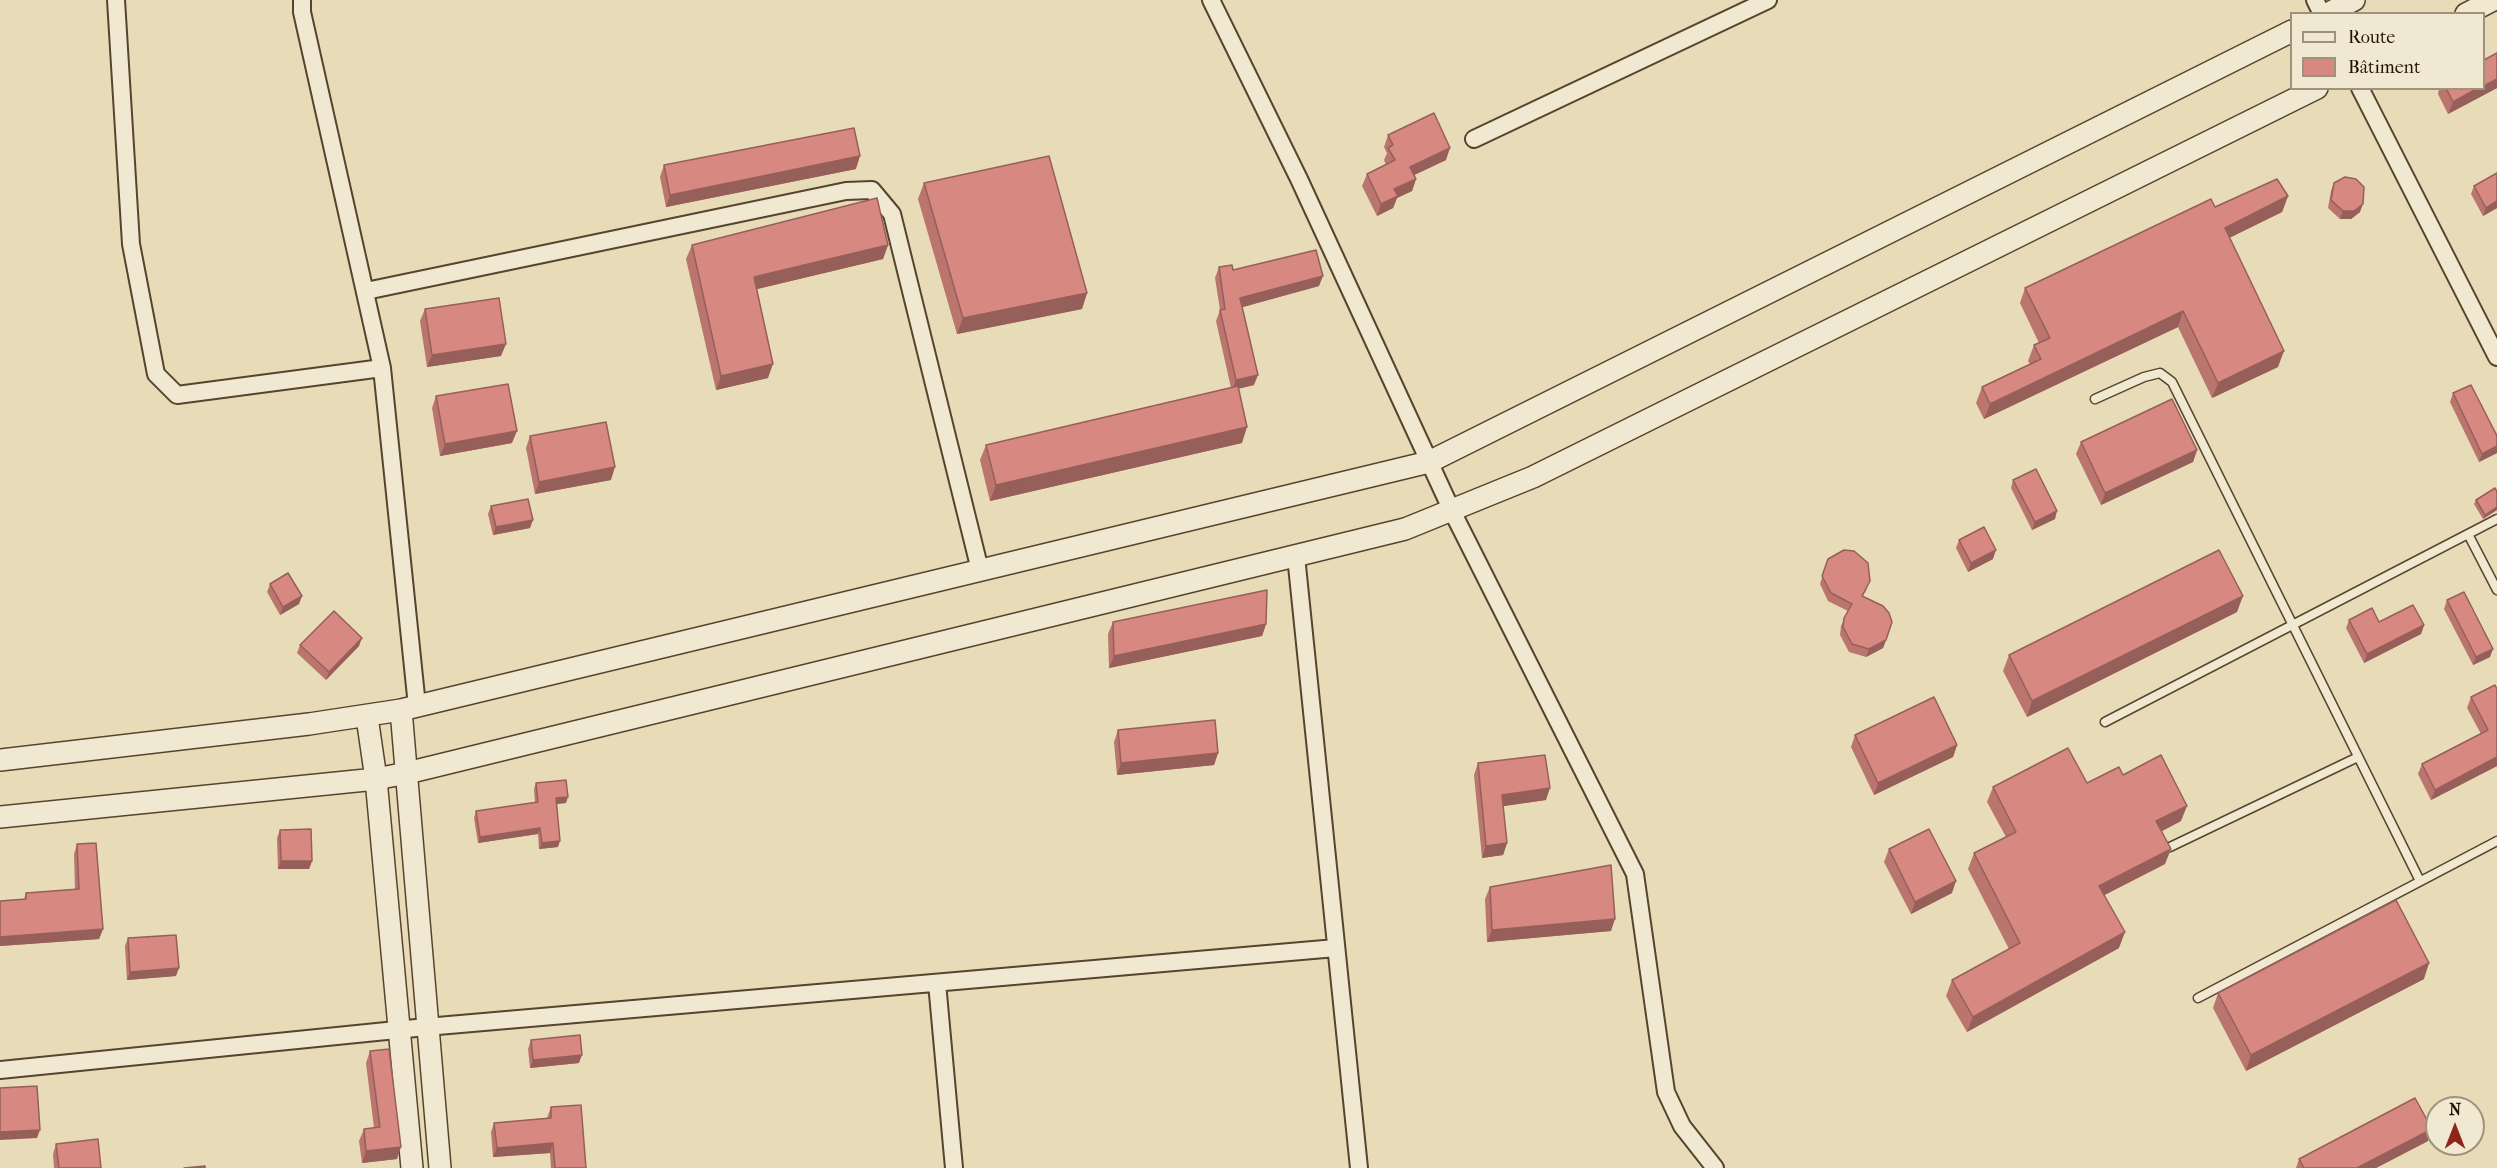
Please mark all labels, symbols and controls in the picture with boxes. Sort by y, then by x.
legend [2290,12,2485,90]
text: Route [2348,27,2395,48]
text: Bâtiment [2348,57,2420,78]
north arrow [2425,1096,2485,1156]
text: N [2449,1100,2461,1119]

